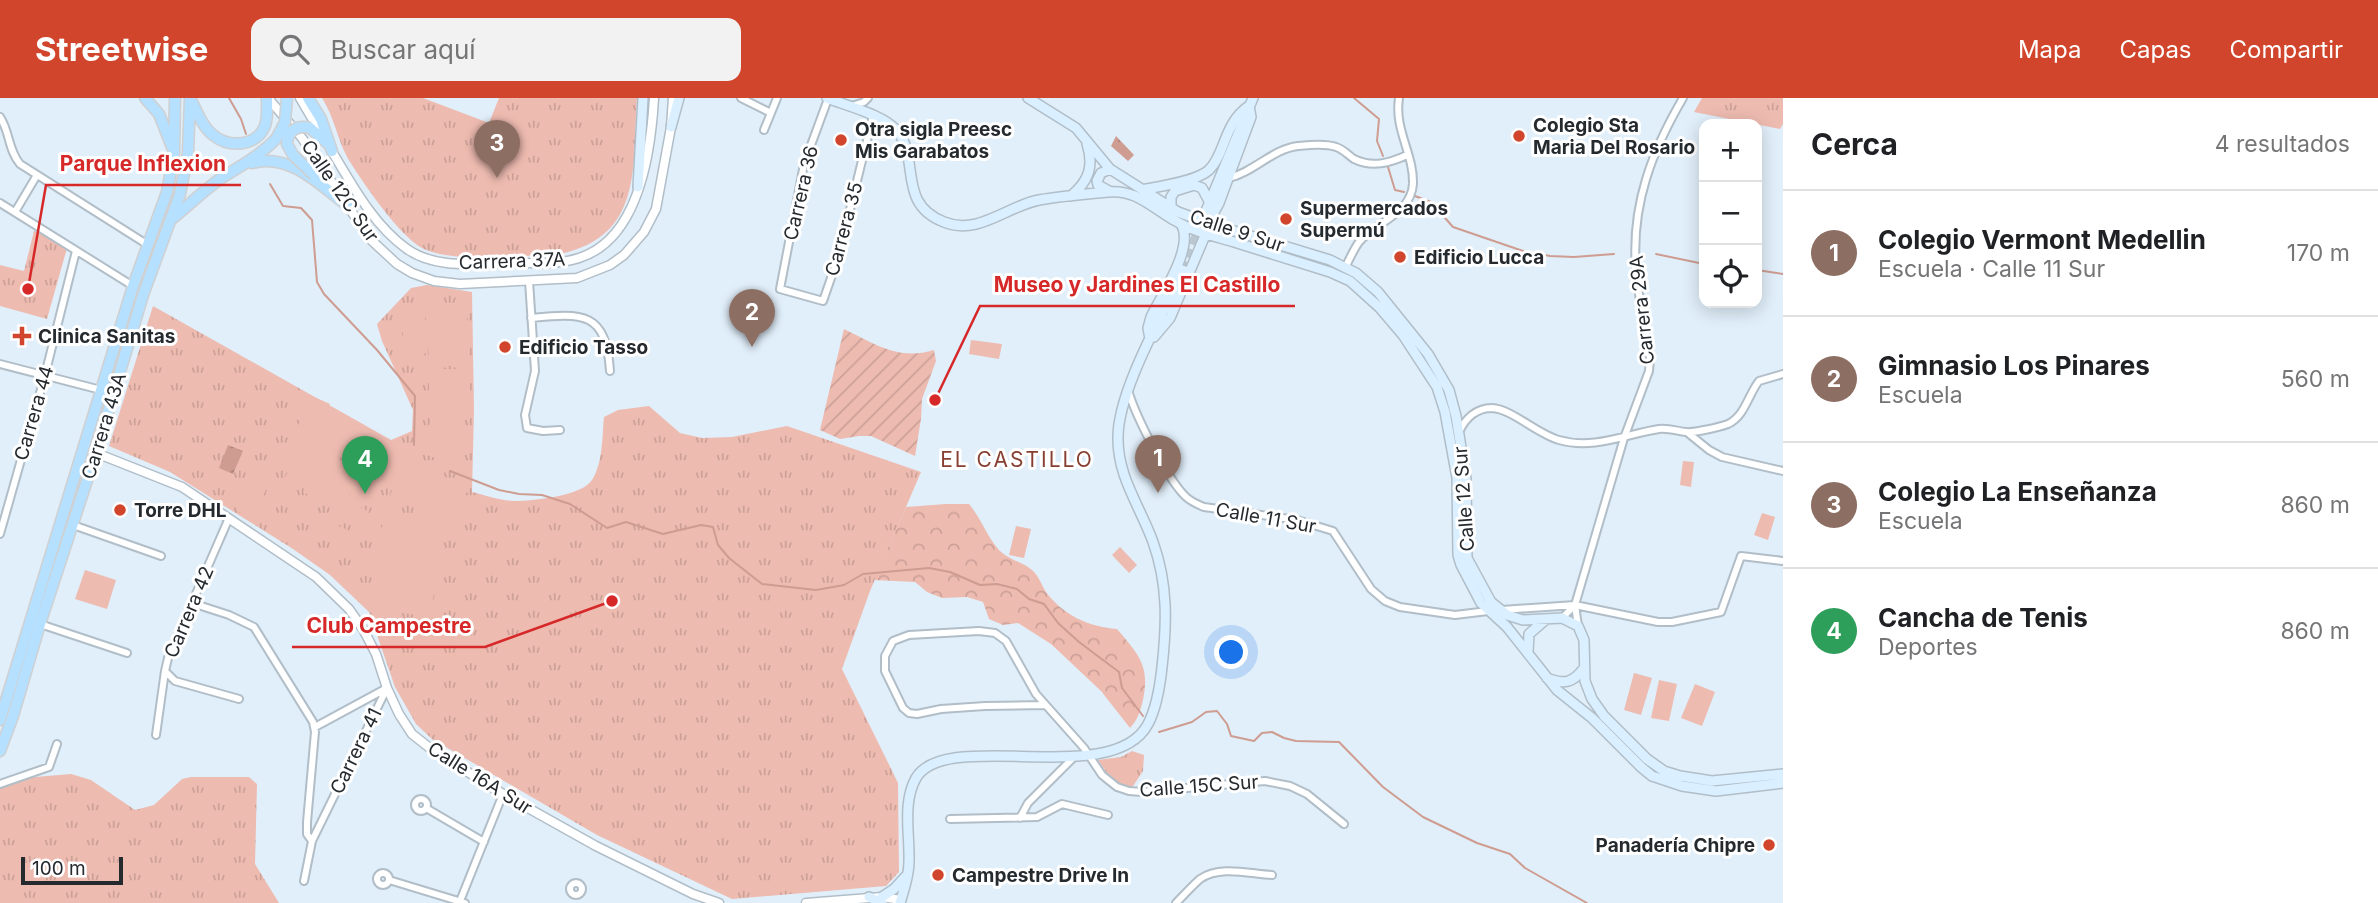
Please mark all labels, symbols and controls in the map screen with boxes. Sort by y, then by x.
search box [251,18,741,81]
text: Streetwise [35,29,209,69]
icon: search [275,30,313,68]
text: Buscar aquí [331,34,476,65]
text: Mapa [2018,35,2081,64]
text: Capas [2119,35,2192,64]
text: Compartir [2230,35,2343,64]
place label: Colegio Sta Maria Del Rosario [1533,114,1695,159]
place label: Otra sigla Preesc Mis Garabatos [855,118,1012,163]
map controls [1699,119,1762,308]
button: + [1699,119,1762,182]
pin: 3 [474,120,520,178]
text: Cerca [1811,126,1898,162]
marker: Colegio Sta Maria Del Rosario [1511,128,1527,144]
text: 4 resultados [2215,130,2350,158]
marker: Otra sigla Preesc Mis Garabatos [833,132,849,148]
street label: Calle 12C Sur [296,136,384,246]
callout: Parque Inflexion [46,143,241,185]
street label: Carrera 36 [779,143,823,243]
text: Parque Inflexion [60,151,226,176]
street label: Carrera 35 [820,179,868,279]
button: − [1699,182,1762,245]
place label: Supermercados Supermú [1300,197,1448,242]
street label: Calle 9 Sur [1187,205,1287,257]
marker: Supermercados Supermú [1278,211,1294,227]
text: Colegio Vermont Medellin [1878,224,2206,255]
text: 1 [1829,239,1839,267]
text: 170 m [2287,239,2350,267]
button: locate [1699,245,1762,308]
place label: Edificio Lucca [1414,246,1544,269]
street label: Carrera 37A [458,248,566,274]
marker: Edificio Lucca [1392,249,1408,265]
street label: Carrera 29A [1625,254,1659,366]
text: Escuela · Calle 11 Sur [1878,255,2105,283]
callout: Museo y Jardines El Castillo [980,264,1295,306]
text: Museo y Jardines El Castillo [994,272,1280,297]
pin: 2 [729,289,775,347]
place label: Clinica Sanitas [38,325,175,348]
marker: Clinica Sanitas [12,326,32,346]
place label: Edificio Tasso [519,336,648,359]
marker: Edificio Tasso [497,339,513,355]
text: Gimnasio Los Pinares [1878,350,2150,381]
street label: Carrera 44 [9,363,59,463]
text: 2 [1827,365,1841,393]
text: 560 m [2281,365,2350,393]
street label: Carrera 43A [77,370,131,482]
text: Escuela [1878,381,1963,409]
pin: 1 [1135,435,1181,493]
pin: 4 [342,436,388,494]
street label: Calle 12 Sur [1449,446,1479,552]
district label: EL CASTILLO [940,447,1094,472]
text: Colegio La Enseñanza [1878,476,2157,507]
text: 3 [1827,491,1841,519]
text: 860 m [2280,491,2350,519]
street label: Calle 11 Sur [1214,498,1318,538]
place label: Torre DHL [134,499,227,522]
marker: Torre DHL [112,502,128,518]
text: Escuela [1878,507,1963,535]
street label: Carrera 42 [159,563,219,661]
text: Cancha de Tenis [1878,602,2088,633]
callout: Club Campestre [292,605,485,647]
text: Club Campestre [306,613,472,638]
text: 4 [1826,617,1842,645]
text: 860 m [2280,617,2350,645]
text: Deportes [1878,633,1978,661]
your location [1214,635,1248,669]
street label: Carrera 41 [325,704,387,798]
street label: Calle 16A Sur [424,737,536,819]
street label: Calle 15C Sur [1139,770,1259,802]
place label: Panadería Chipre [1596,834,1755,857]
marker: Panadería Chipre [1761,837,1777,853]
scale bar [21,854,122,886]
text: 100 m [32,857,86,880]
place label: Campestre Drive In [952,864,1129,887]
marker: Campestre Drive In [930,867,946,883]

